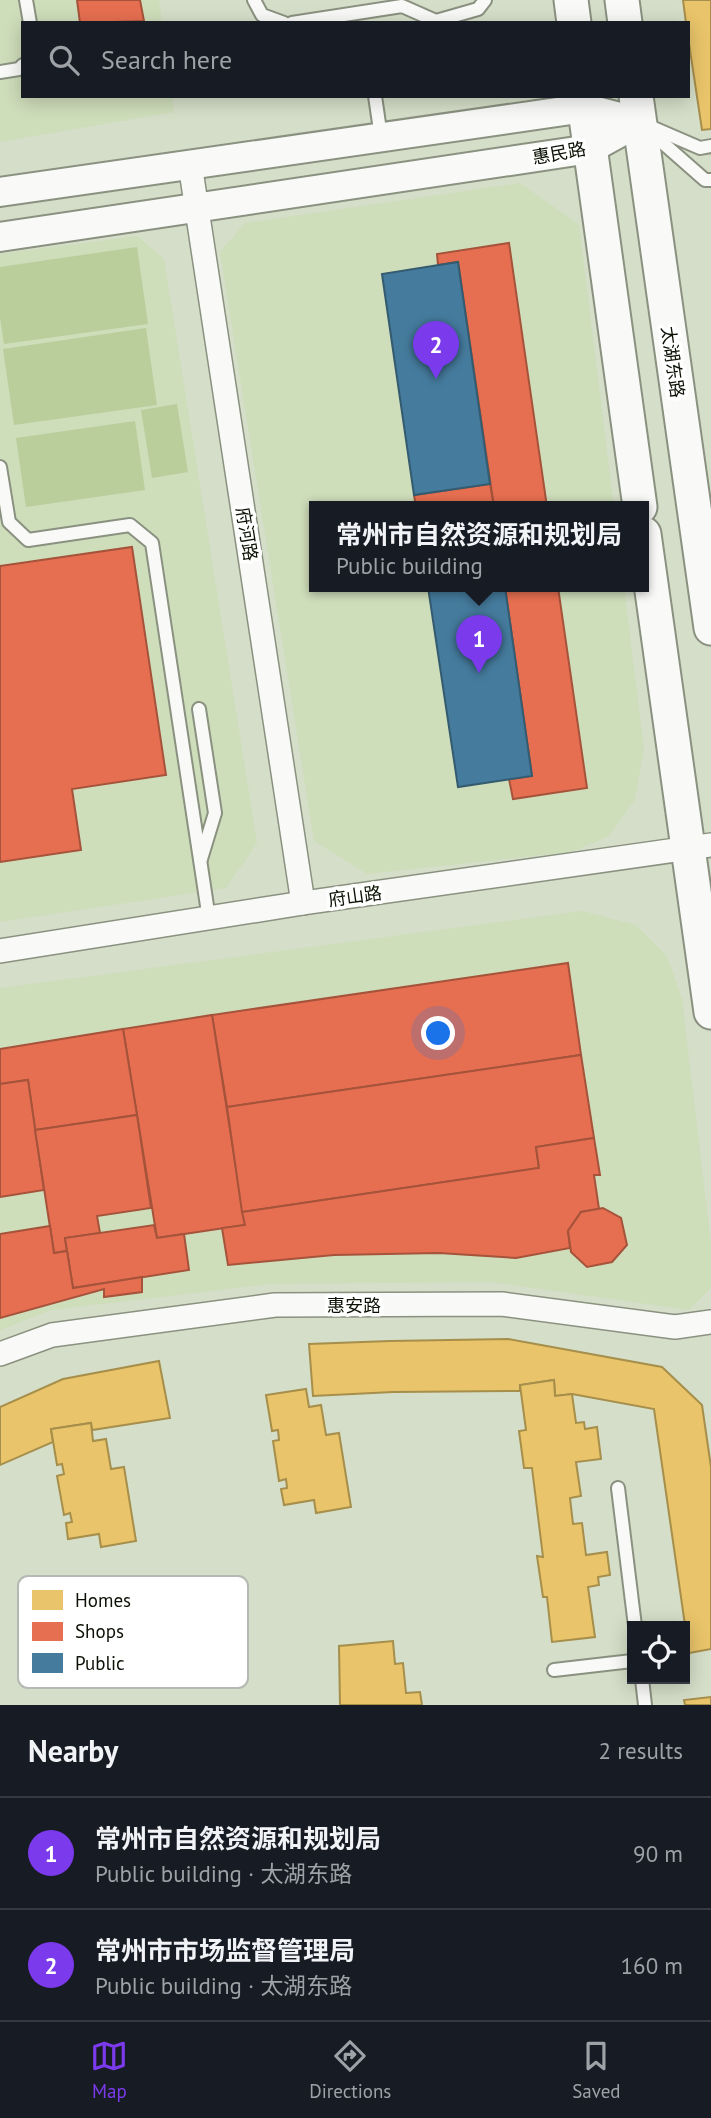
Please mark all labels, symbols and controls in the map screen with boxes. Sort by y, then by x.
search box [21,21,690,98]
icon: search [45,41,83,79]
text: Search here [101,43,232,76]
street label: 惠民路 [530,137,588,169]
pin: 2 [413,321,459,379]
street label: 太湖东路 [657,325,689,399]
popup [309,501,649,592]
street label: 府河路 [231,506,263,562]
text: 常州市自然资源和规划局 [336,518,622,551]
text: Public building [336,551,483,580]
pin: 1 [456,615,502,673]
street label: 府山路 [327,881,383,911]
your location [421,1016,455,1050]
street label: 惠安路 [327,1294,381,1317]
legend [18,1576,248,1688]
text: Homes [75,1588,131,1612]
text: Shops [75,1619,124,1643]
map controls [627,1621,690,1684]
button: locate [627,1621,690,1684]
text: Public [75,1651,125,1675]
text: Nearby [28,1731,118,1770]
text: 2 results [599,1736,683,1765]
text: 常州市自然资源和规划局 [95,1822,381,1855]
text: 1 [44,1839,58,1868]
text: 90 m [633,1839,683,1868]
text: Public building · 太湖东路 [95,1859,352,1888]
text: 常州市市场监督管理局 [95,1934,355,1967]
text: 2 [44,1951,58,1980]
text: 160 m [621,1951,683,1980]
text: Public building · 太湖东路 [95,1971,352,2000]
tab: Map [90,2037,128,2103]
tab: Directions [309,2037,391,2103]
tab: Saved [572,2037,621,2103]

